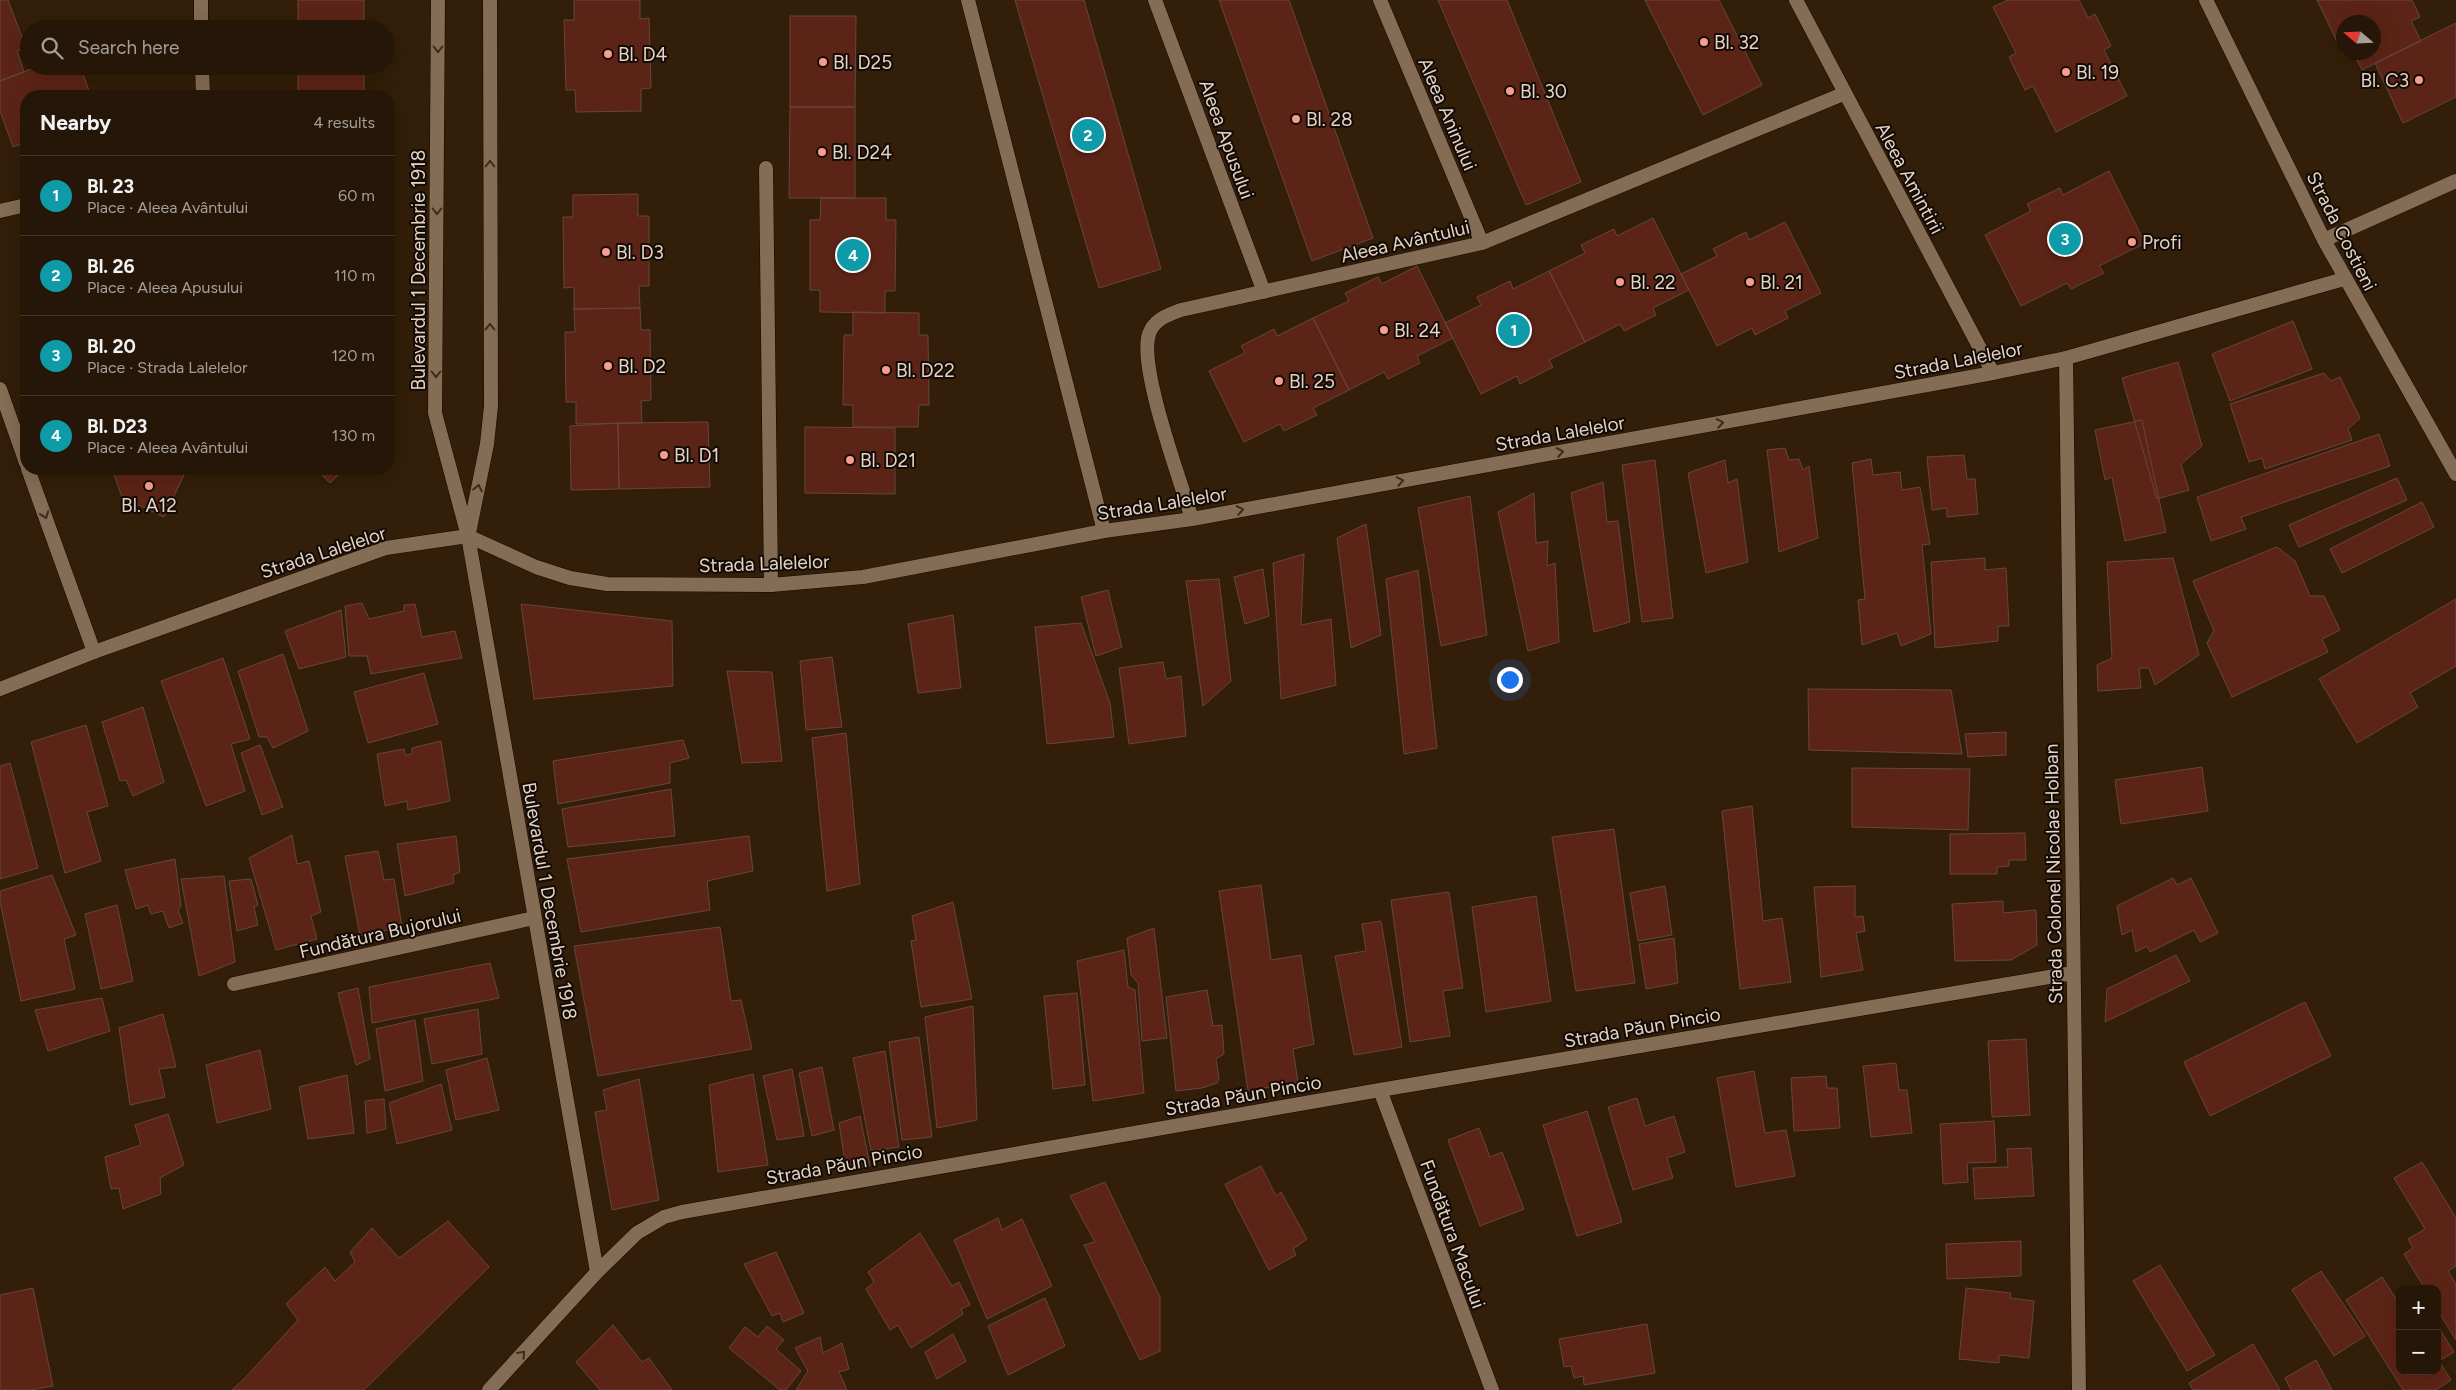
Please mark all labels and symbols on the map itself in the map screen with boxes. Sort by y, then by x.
north arrow [2336,15,2381,60]
place label: Bl. 32 [1714,31,1759,54]
marker: Bl. 32 [1698,36,1710,48]
place label: Bl. D4 [618,43,668,66]
one-way arrow [433,45,443,53]
marker: Bl. D4 [602,48,614,60]
place label: Bl. D25 [833,51,892,74]
street label: Aleea Aninului [1413,54,1482,174]
marker: Bl. D25 [817,56,829,68]
place label: Bl. 19 [2076,61,2119,84]
marker: Bl. 19 [2060,66,2072,78]
place label: Bl. C3 [2361,69,2409,92]
marker: Bl. C3 [2413,74,2425,86]
street label: Aleea Apusului [1194,76,1259,202]
place label: Bl. 30 [1520,80,1567,103]
marker: Bl. 30 [1504,85,1516,97]
place label: Bl. 28 [1306,108,1353,131]
marker: Bl. 28 [1290,113,1302,125]
pin: 2 [1072,116,1104,154]
street label: Aleea Amintirii [1871,119,1949,238]
place label: Bl. D24 [832,141,892,164]
marker: Bl. D24 [816,146,828,158]
street label: Bulevardul 1 Decembrie 1918 [407,150,430,390]
one-way arrow [485,160,495,168]
street label: Strada Costieni [2302,168,2382,295]
one-way arrow [432,208,442,215]
street label: Aleea Avântului [1338,215,1472,268]
pin: 3 [2049,220,2081,258]
place label: Profi [2142,231,2182,254]
pin: 4 [837,236,869,274]
marker: Profi [2126,236,2138,248]
place label: Bl. D3 [616,241,664,264]
marker: Bl. D3 [600,246,612,258]
place label: Bl. 22 [1630,271,1676,294]
place label: Bl. 21 [1760,271,1803,294]
marker: Bl. 22 [1614,276,1626,288]
marker: Bl. 21 [1744,276,1756,288]
pin: 1 [1498,311,1530,349]
place label: Bl. 24 [1394,319,1441,342]
one-way arrow [485,322,495,330]
marker: Bl. 24 [1378,324,1390,336]
street label: Strada Lalelelor [1892,337,2025,384]
place label: Bl. D2 [618,355,666,378]
place label: Bl. D22 [896,359,955,382]
marker: Bl. D2 [602,360,614,372]
marker: Bl. D22 [880,364,892,376]
one-way arrow [431,370,441,378]
place label: Bl. 25 [1289,370,1335,393]
marker: Bl. 25 [1273,375,1285,387]
street label: Strada Lalelelor [1494,411,1627,456]
one-way arrow [1715,418,1724,428]
place label: Bl. D1 [674,444,719,467]
one-way arrow [1555,447,1564,458]
marker: Bl. D1 [658,449,670,461]
place label: Bl. D21 [860,449,916,472]
marker: Bl. D21 [844,454,856,466]
one-way arrow [1396,476,1404,487]
marker: Bl. A12 [143,480,155,492]
street label: Strada Lalelelor [1096,482,1229,525]
one-way arrow [472,484,483,492]
place label: Bl. A12 [121,494,177,517]
one-way arrow [1236,506,1244,516]
one-way arrow [39,510,49,518]
street label: Strada Lalelelor [257,521,389,584]
street label: Strada Lalelelor [698,550,830,577]
your location [1497,667,1523,693]
street label: Strada Colonel Nicolae Holban [2040,744,2067,1004]
street label: Bulevardul 1 Decembrie 1918 [517,780,582,1022]
street label: Fundătura Bujorului [297,904,463,963]
street label: Strada Păun Pincio [1562,1002,1722,1053]
street label: Strada Păun Pincio [1163,1070,1323,1121]
street label: Strada Păun Pincio [764,1139,924,1190]
street label: Fundătura Macului [1415,1157,1490,1312]
one-way arrow [516,1351,525,1360]

